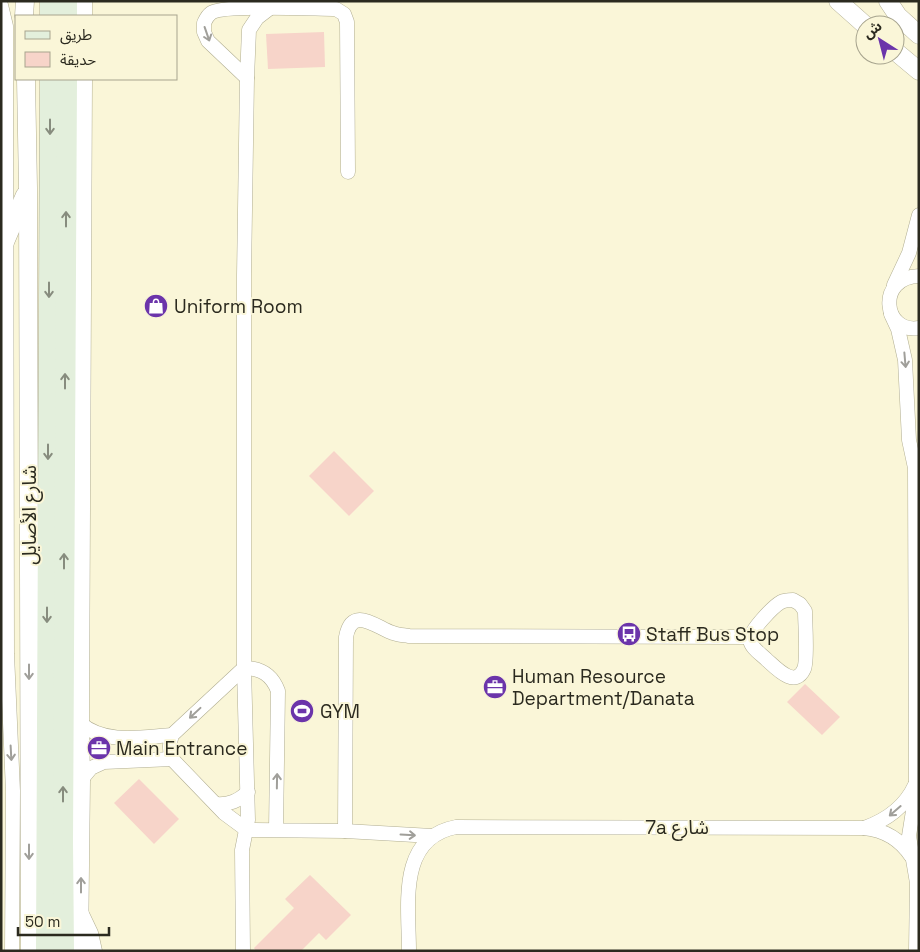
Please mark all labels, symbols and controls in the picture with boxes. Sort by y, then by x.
legend [15,15,178,80]
north arrow [855,15,905,65]
text: ش [859,17,885,42]
text: طريق [60,25,92,45]
one-way arrow [202,26,212,42]
text: حديقة [60,50,96,69]
one-way arrow [45,119,55,135]
one-way arrow [61,211,71,227]
one-way arrow [44,282,54,298]
shop icon: Uniform Room [143,293,169,319]
place label: Uniform Room [174,294,303,319]
one-way arrow [900,352,909,368]
one-way arrow [60,373,70,390]
one-way arrow [43,444,53,460]
street label: شارع الأصايل [17,465,43,565]
one-way arrow [59,553,69,570]
one-way arrow [42,606,52,623]
bus stop icon: Staff Bus Stop [616,621,642,647]
place label: Staff Bus Stop [646,622,779,647]
one-way arrow [24,663,34,679]
place label: Human Resource Department/Danata [512,664,695,711]
office icon: Human Resource Department/Danata [482,674,508,700]
sports icon: GYM [289,698,315,724]
place label: GYM [320,699,360,724]
one-way arrow [189,707,202,719]
office icon: Main Entrance [86,735,112,761]
place label: Main Entrance [116,736,247,761]
one-way arrow [6,745,16,761]
one-way arrow [272,773,282,790]
one-way arrow [58,786,68,802]
one-way arrow [889,805,902,817]
street label: 7a شارع [645,815,709,841]
one-way arrow [399,830,415,839]
one-way arrow [24,843,34,859]
one-way arrow [76,877,86,893]
scale bar [18,904,109,936]
text: 50 m [25,912,60,931]

